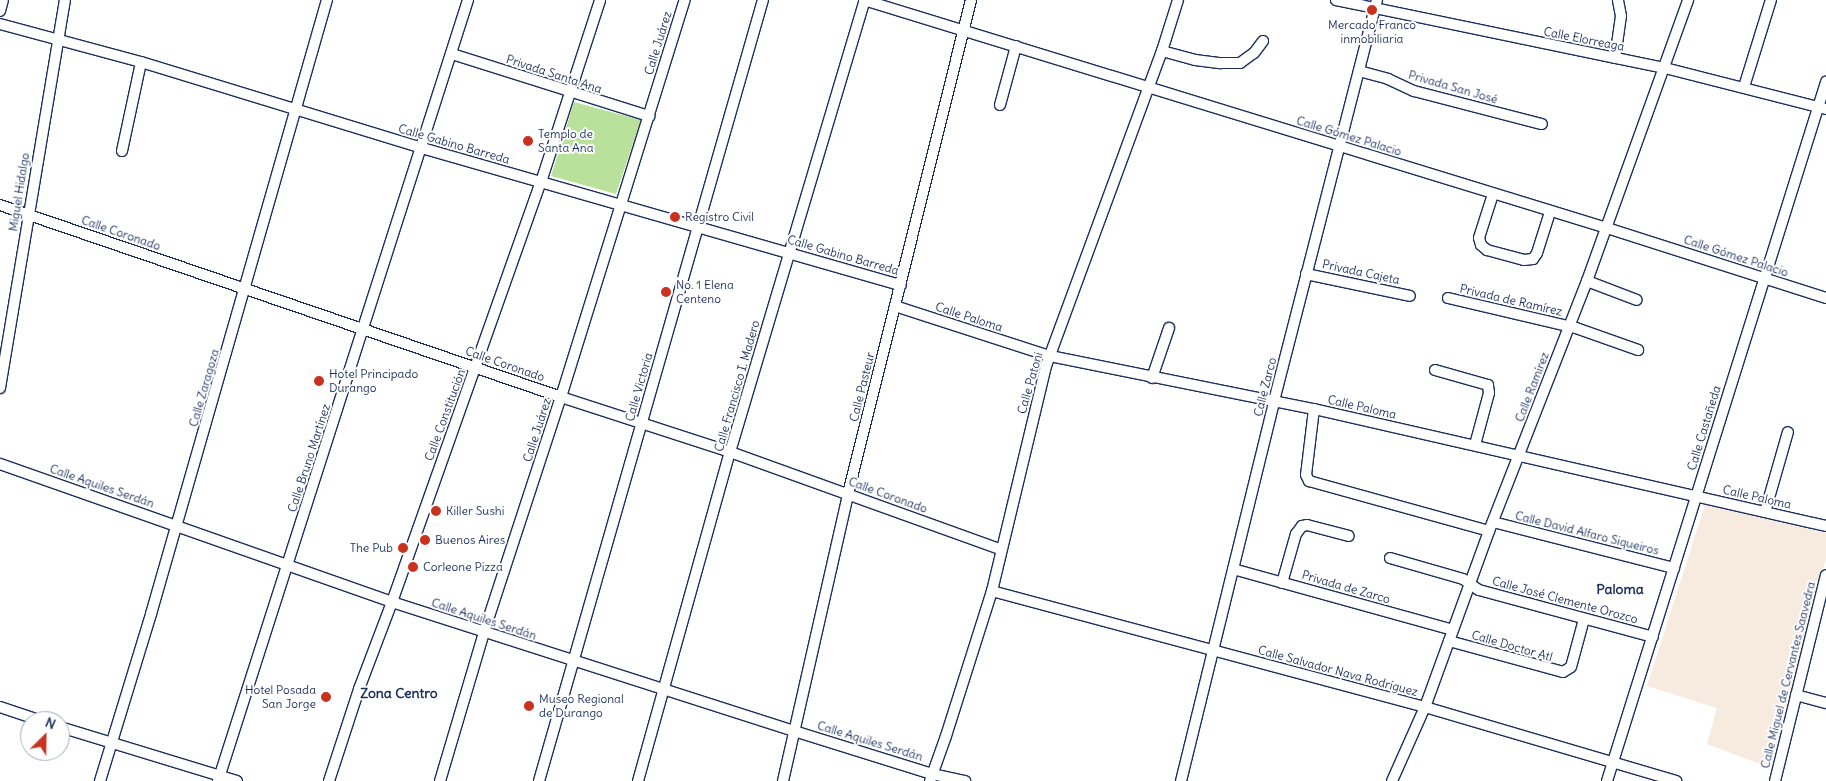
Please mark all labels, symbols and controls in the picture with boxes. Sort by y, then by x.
marker: Mercado Franco inmobiliaria [1366,4,1378,16]
street label: Calle Juárez [641,9,675,77]
place label: Mercado Franco inmobiliaria [1328,18,1416,46]
street label: Calle Elorreaga [1542,24,1626,54]
street label: Privada Santa Ana [504,52,604,96]
street label: Privada San José [1407,67,1499,107]
street label: Calle Gómez Palacio [1295,113,1403,159]
street label: Calle Gabino Barreda [397,121,511,167]
place label: Templo de Santa Ana [538,127,594,155]
marker: Templo de Santa Ana [522,135,534,147]
street label: Miguel Hidalgo [6,152,32,232]
place label: Registro Civil [685,210,754,224]
marker: Registro Civil [669,211,681,223]
street label: Calle Coronado [79,213,163,253]
street label: Calle Gabino Barreda [786,232,900,278]
street label: Calle Gómez Palacio [1682,232,1790,280]
street label: Privada Cajeta [1321,257,1401,287]
place label: No. 1 Elena Centeno [676,278,734,306]
street label: Privada de Ramírez [1458,281,1564,319]
marker: No. 1 Elena Centeno [660,286,672,298]
street label: Calle Paloma [934,299,1004,335]
street label: Calle Francisco I. Madero [711,319,763,453]
street label: Calle Coronado [463,344,547,384]
street label: Calle Zaragoza [186,347,222,429]
street label: Calle Patoni [1014,350,1046,416]
street label: Calle Ramírez [1512,350,1552,424]
street label: Calle Victoria [622,351,656,423]
street label: Calle Pasteur [846,351,878,423]
street label: Calle Zarco [1251,356,1279,418]
place label: Hotel Principado Durango [329,367,418,395]
street label: Calle Constitución [422,367,468,463]
marker: Hotel Principado Durango [313,375,325,387]
street label: Calle Castañeda [1684,384,1724,472]
street label: Calle Paloma [1326,392,1398,422]
street label: Calle Juárez [520,396,554,464]
street label: Calle Bruno Martínez [285,402,333,514]
street label: Calle Aquiles Serdán [48,461,156,511]
street label: Calle Coronado [847,474,929,516]
street label: Calle Paloma [1721,482,1793,512]
place label: Killer Sushi [446,504,504,518]
marker: Killer Sushi [430,505,442,517]
street label: Calle David Alfaro Siqueiros [1514,508,1660,558]
place label: Buenos Aires [435,533,505,547]
marker: Buenos Aires [419,534,431,546]
place label: The Pub [350,541,393,555]
marker: The Pub [397,542,409,554]
place label: Corleone Pizza [423,560,503,574]
marker: Corleone Pizza [407,561,419,573]
street label: Privada de Zarco [1300,567,1392,607]
street label: Calle José Clemente Orozco [1491,574,1639,626]
street label: Calle Miguel de Cervantes Saavedra [1758,580,1818,770]
district label: Paloma [1596,581,1644,597]
street label: Calle Aquiles Serdán [430,595,538,643]
street label: Calle Doctor Atl [1470,628,1554,664]
street label: Calle Salvador Nava Rodríguez [1256,643,1420,699]
place label: Hotel Posada San Jorge [245,683,316,711]
district label: Zona Centro [360,685,438,701]
marker: Hotel Posada San Jorge [320,691,332,703]
place label: Museo Regional de Durango [539,692,624,720]
marker: Museo Regional de Durango [523,700,535,712]
north arrow [20,711,70,761]
text: N [42,713,58,733]
street label: Calle Aquiles Serdán [815,718,925,764]

